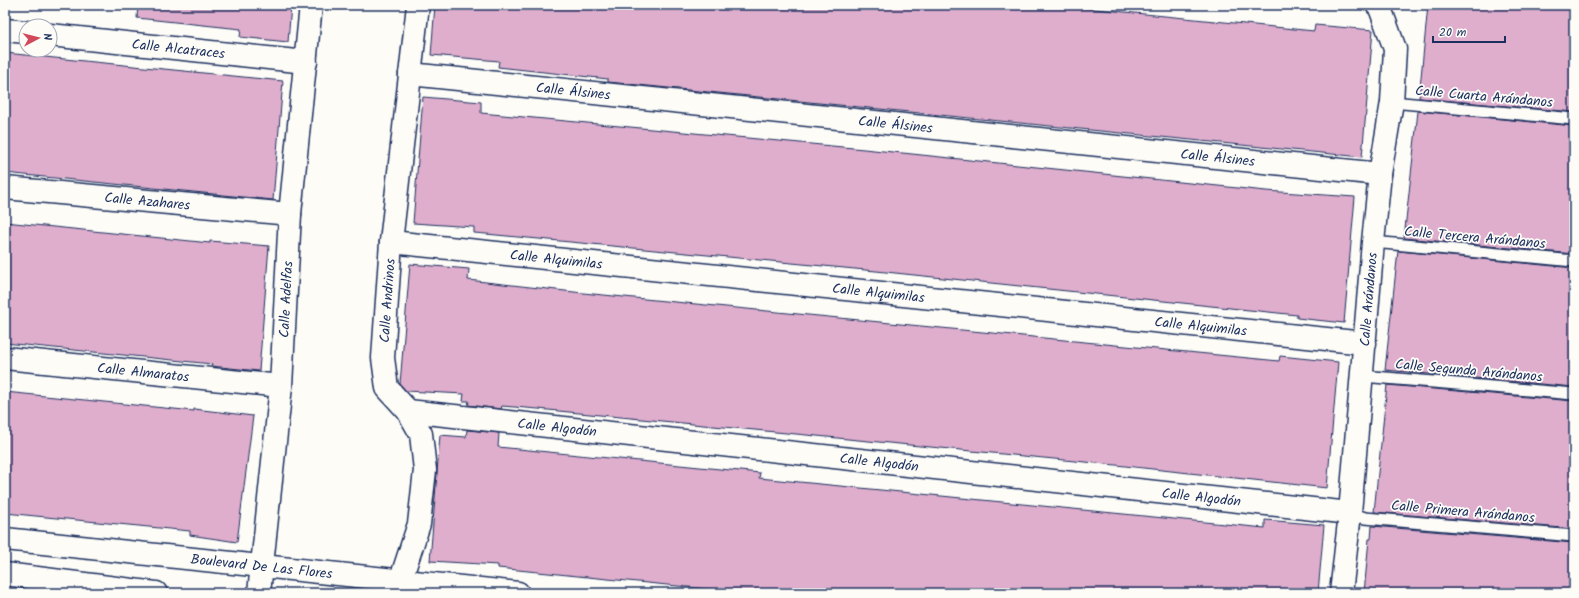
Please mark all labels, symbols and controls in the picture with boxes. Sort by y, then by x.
north arrow [18,18,58,58]
scale bar [1433,18,1505,44]
text: 20 m [1439,23,1467,42]
text: N [38,32,56,41]
street label: Calle Alcatraces [130,34,226,65]
street label: Calle Álsines [535,77,611,107]
street label: Calle Cuarta Arándanos [1414,80,1554,114]
street label: Calle Álsines [857,110,934,140]
street label: Calle Álsines [1179,143,1256,173]
street label: Calle Azahares [103,187,191,217]
street label: Calle Tercera Arándanos [1403,221,1547,255]
street label: Calle Alquimilas [509,244,603,276]
street label: Calle Arándanos [1354,251,1384,347]
street label: Calle Andrinos [374,258,402,344]
street label: Calle Adelfas [274,260,300,338]
street label: Calle Alquimilas [831,278,926,309]
street label: Calle Alquimilas [1153,311,1248,343]
street label: Calle Segunda Arándanos [1394,354,1544,388]
street label: Calle Almaratos [96,357,190,389]
street label: Calle Algodón [516,413,598,443]
street label: Calle Algodón [838,448,920,478]
street label: Calle Algodón [1161,483,1242,513]
street label: Calle Primera Arándanos [1390,495,1536,529]
street label: Boulevard De Las Flores [190,549,333,585]

